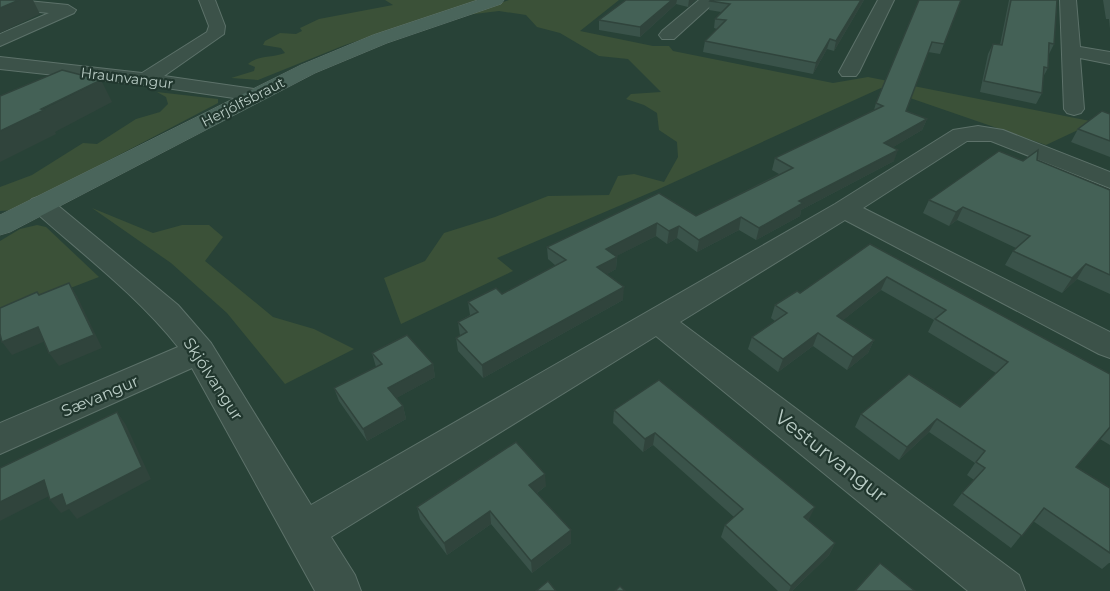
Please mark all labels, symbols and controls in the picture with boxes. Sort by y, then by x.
street label: Hraunvangur [80,63,175,93]
street label: Herjólfsbraut [198,73,288,131]
street label: Skjólvangur [179,334,247,424]
street label: Sævangur [58,371,142,421]
street label: Vesturvangur [770,405,892,507]

